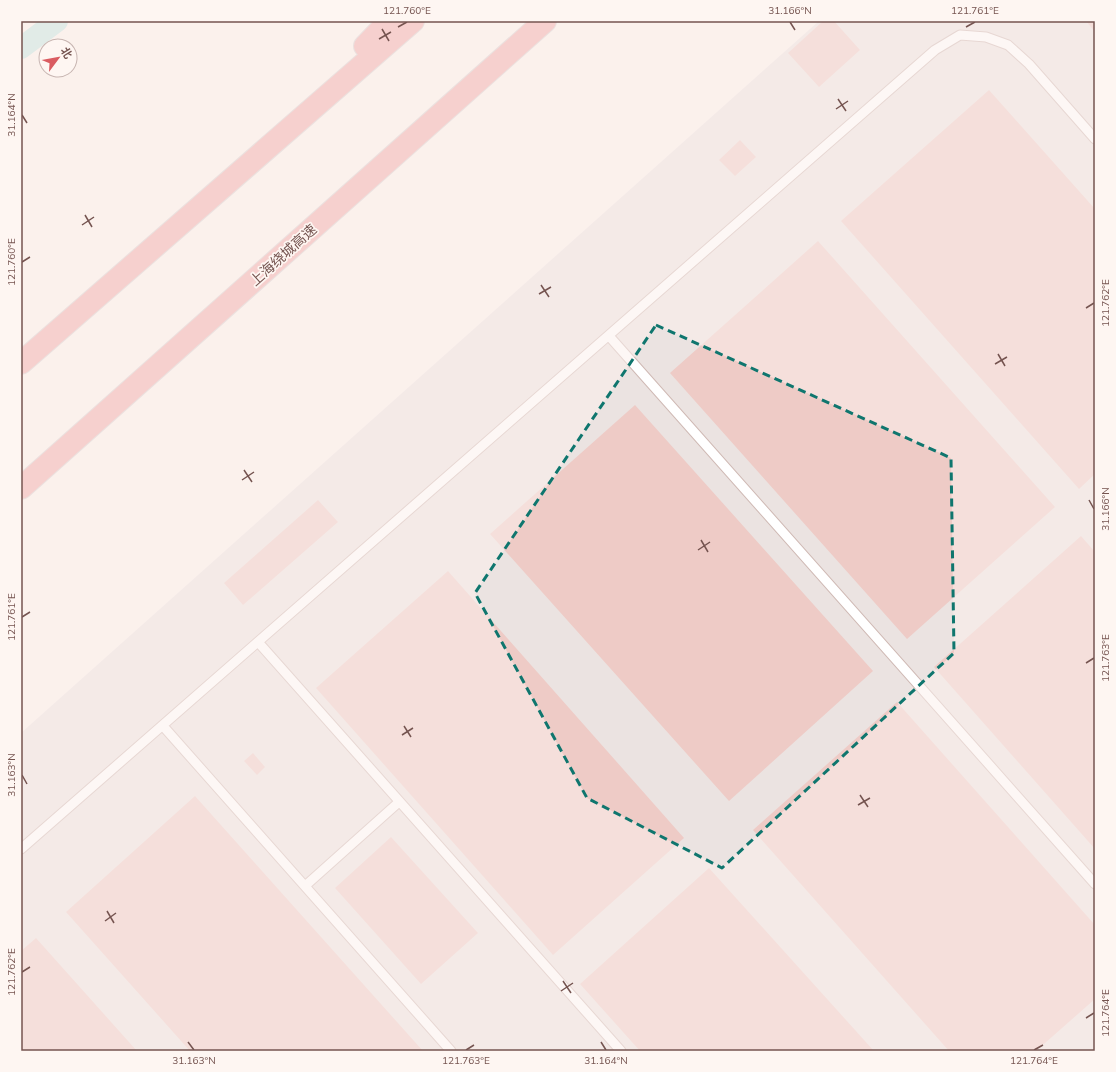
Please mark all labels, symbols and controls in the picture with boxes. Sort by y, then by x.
text: 121.760°E [383,4,431,17]
text: 31.166°N [768,4,812,17]
text: 121.761°E [951,4,999,17]
north arrow [38,38,78,78]
text: 北 [58,44,75,61]
text: 31.164°N [5,93,18,137]
street label: 上海绕城高速 [246,220,320,290]
text: 121.760°E [5,238,18,286]
text: 121.762°E [1099,279,1112,327]
text: 31.166°N [1099,487,1112,531]
text: 121.761°E [5,593,18,641]
text: 121.763°E [1099,634,1112,682]
text: 31.163°N [5,753,18,797]
text: 121.762°E [5,948,18,996]
text: 121.764°E [1099,989,1112,1037]
text: 31.163°N [172,1054,216,1067]
text: 121.763°E [442,1054,490,1067]
text: 31.164°N [584,1054,628,1067]
text: 121.764°E [1010,1054,1058,1067]

